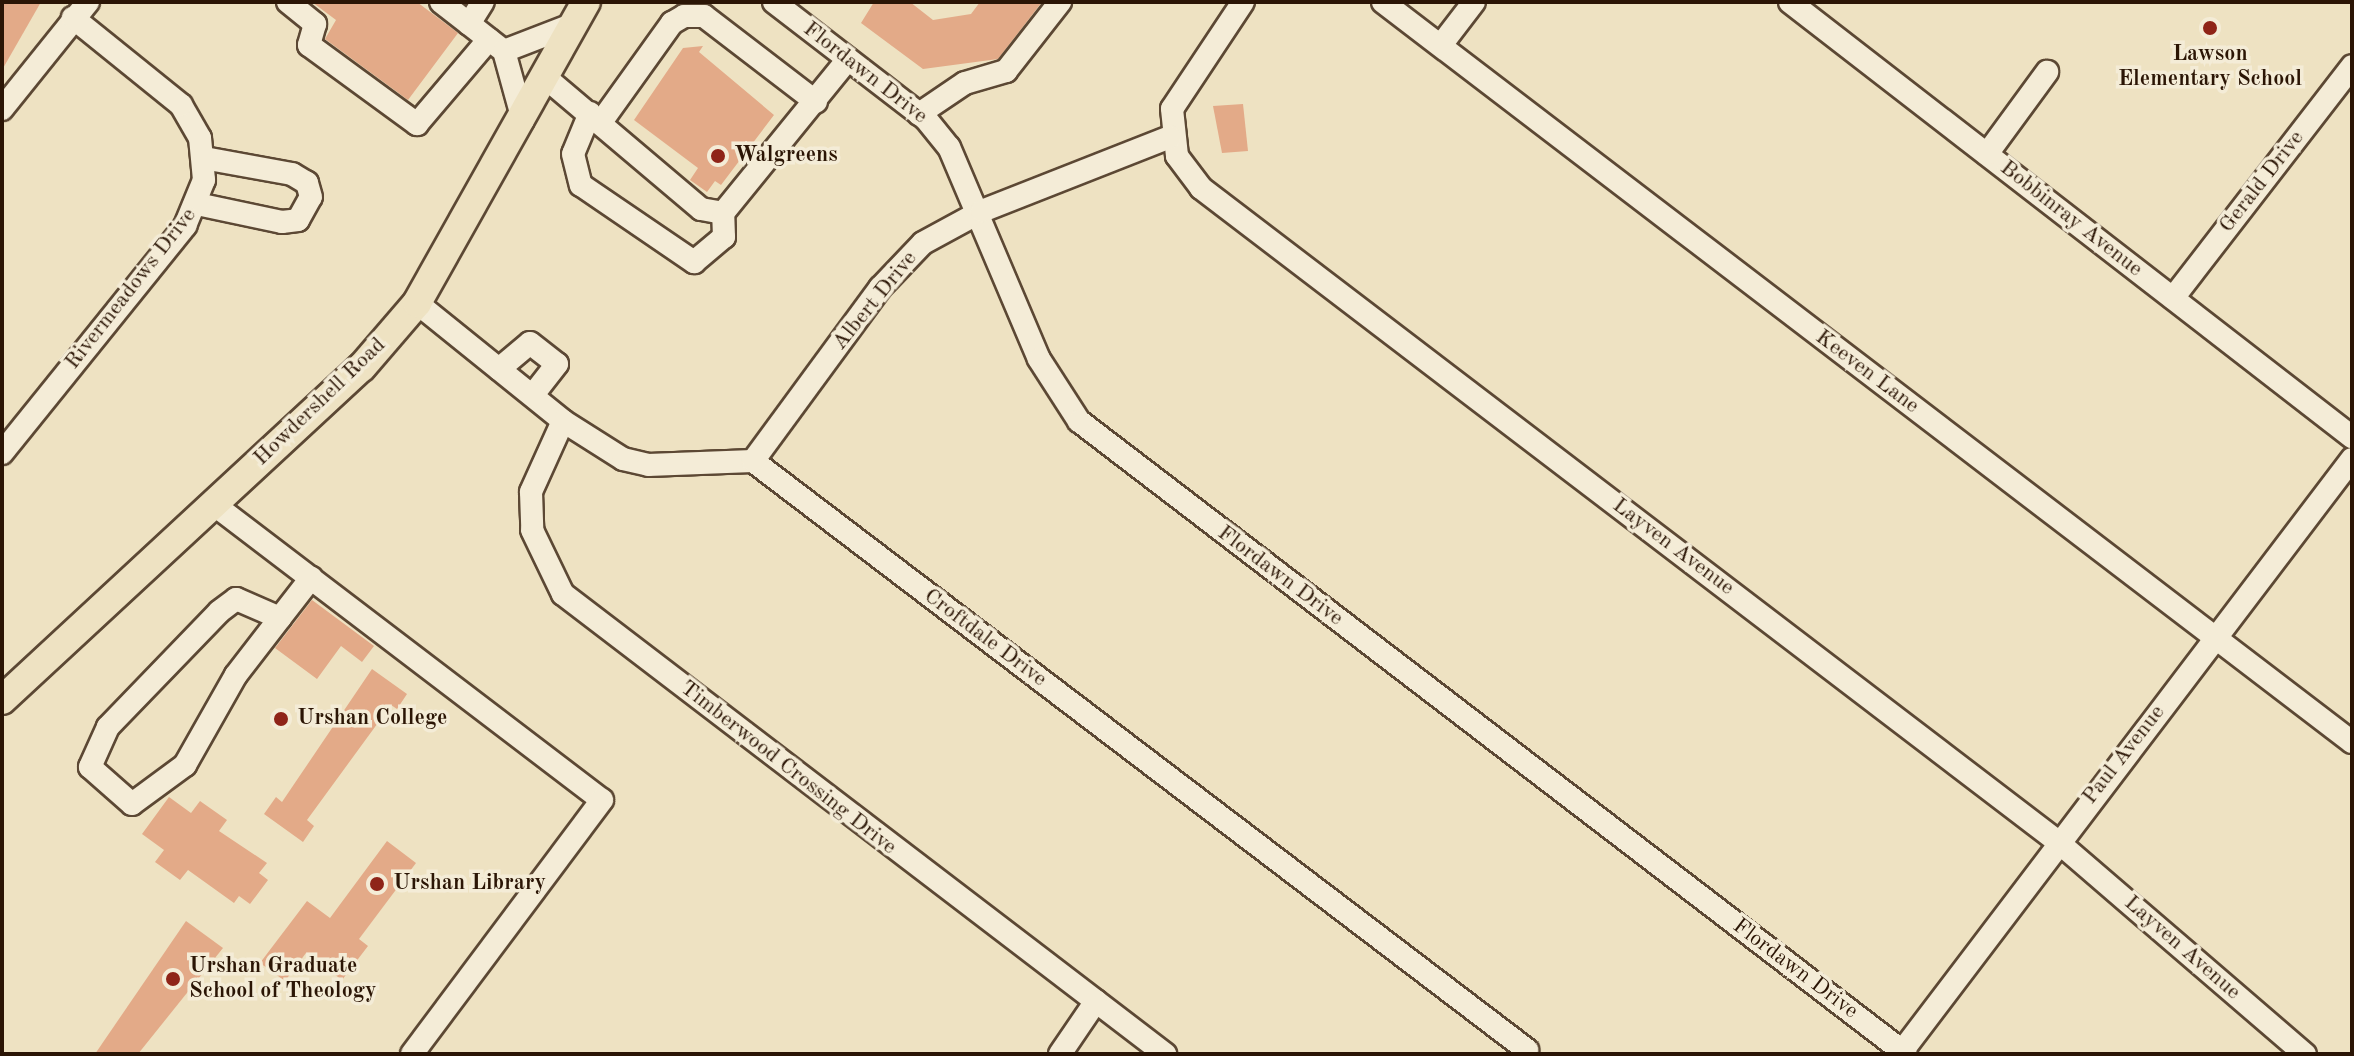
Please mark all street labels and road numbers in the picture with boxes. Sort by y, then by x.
street label: Flordawn Drive [798,16,932,130]
street label: Gerald Drive [2214,126,2310,238]
street label: Bobbinray Avenue [1994,155,2148,283]
street label: Rivermeadows Drive [60,203,202,375]
street label: Albert Drive [827,246,923,356]
street label: Keeven Lane [1810,324,1924,420]
street label: Howdershell Road [249,332,391,472]
street label: Layven Avenue [1607,493,1739,601]
street label: Flordawn Drive [1212,520,1348,632]
street label: Croftdale Drive [918,583,1052,693]
street label: Timberwood Crossing Drive [674,675,902,861]
street label: Paul Avenue [2077,700,2171,810]
street label: Layven Avenue [2118,890,2246,1006]
street label: Flordawn Drive [1727,913,1863,1025]

